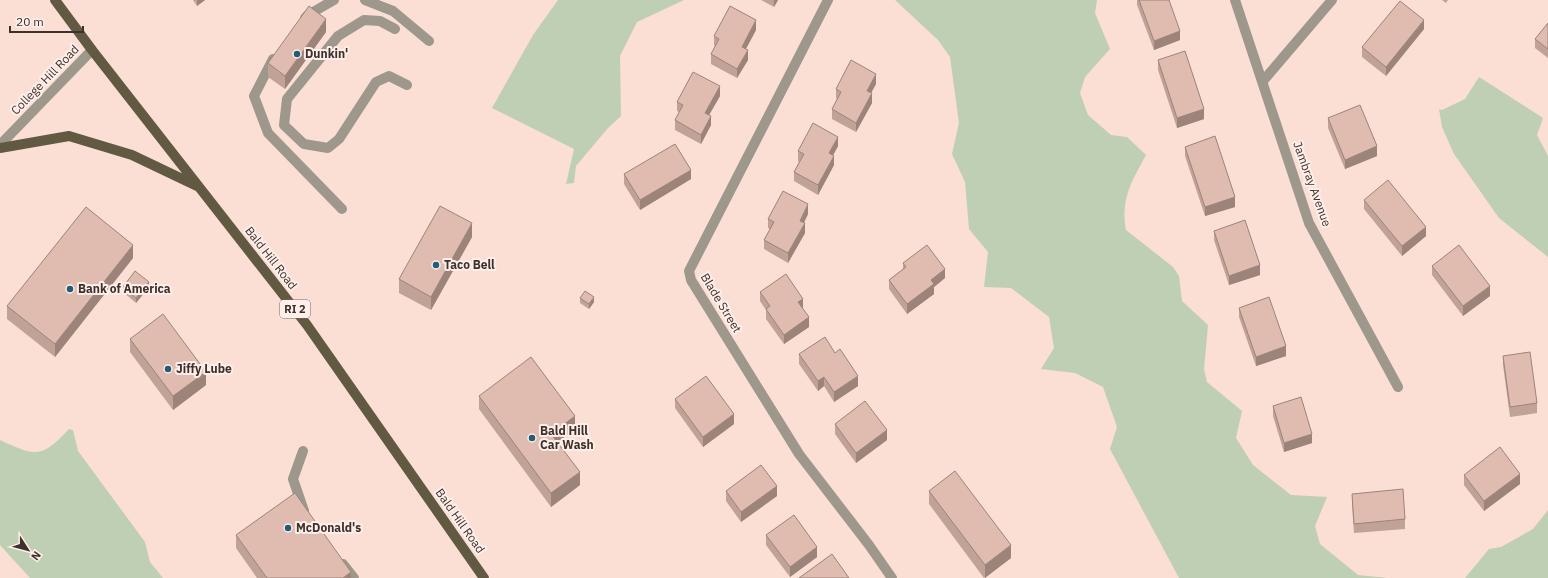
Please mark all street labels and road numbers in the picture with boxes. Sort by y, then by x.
street label: College Hill Road [8,42,82,118]
street label: Jambray Avenue [1290,139,1335,229]
street label: Bald Hill Road [242,223,301,292]
street label: Blade Street [698,270,745,335]
road number: RI 2 [280,300,310,318]
street label: Bald Hill Road [433,485,488,556]

